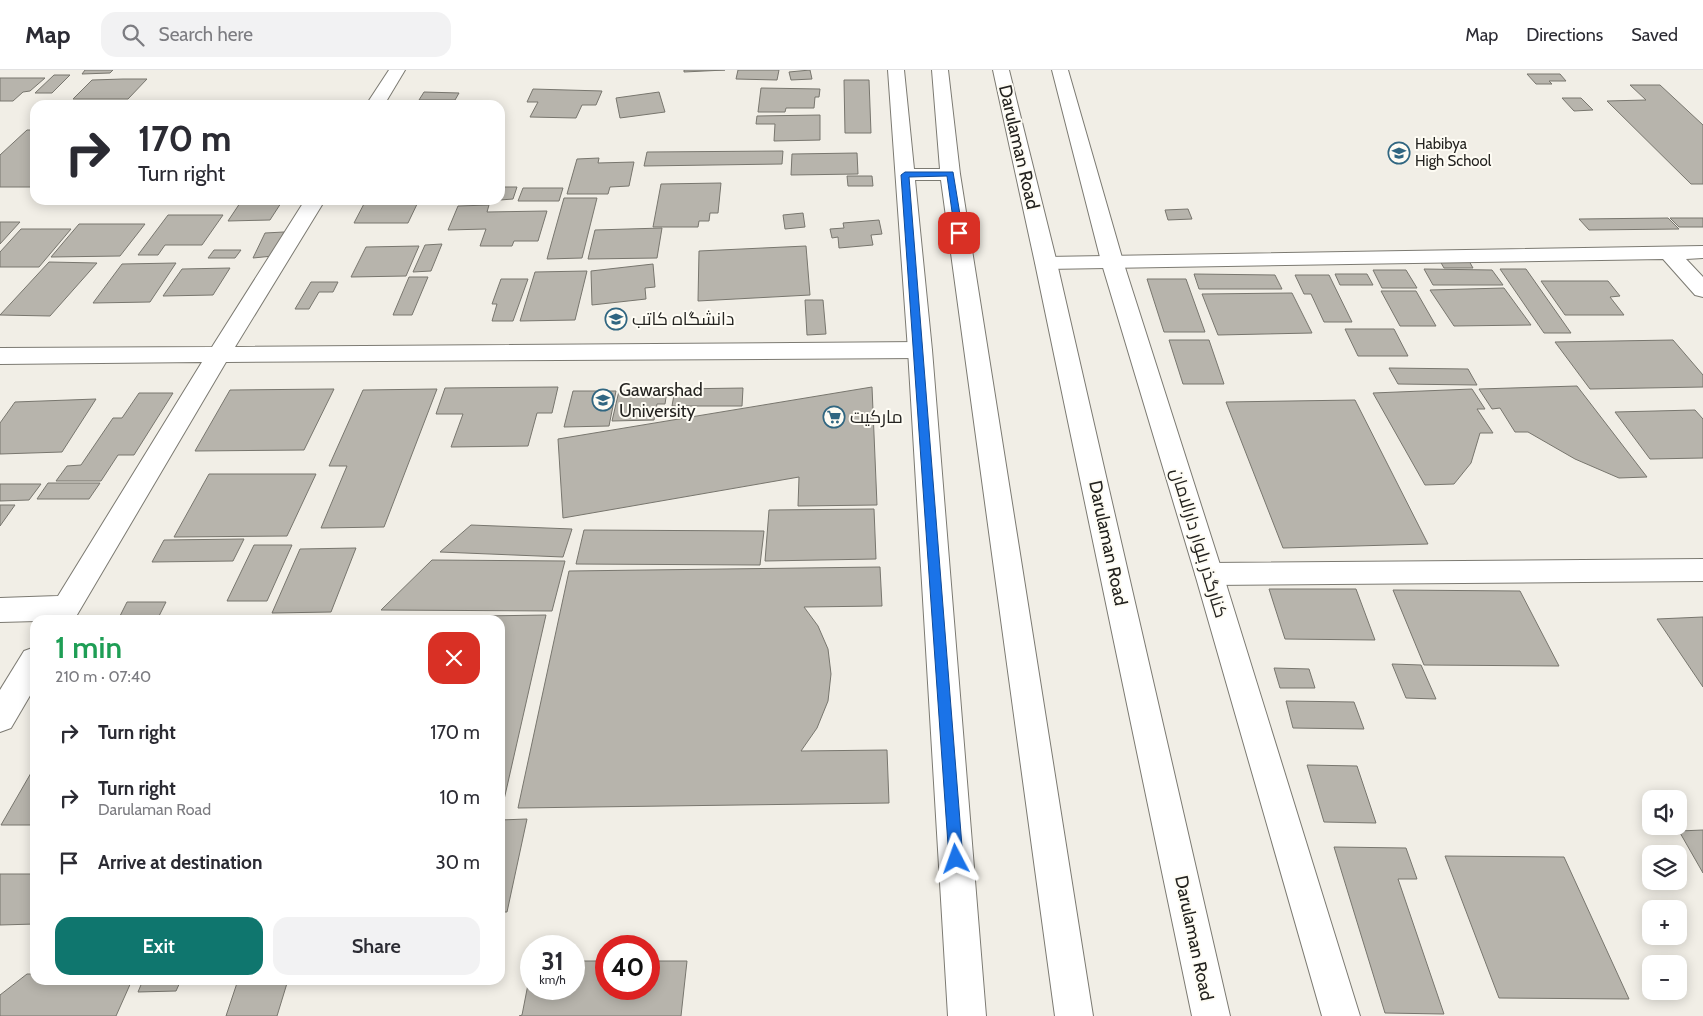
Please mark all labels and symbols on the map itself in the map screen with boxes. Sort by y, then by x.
street label: Darulaman Road [994,83,1044,211]
place label: Habibya High School [1415,135,1492,170]
school or university icon: Habibya High School [1387,141,1411,165]
pin [938,212,980,254]
school or university icon: دانشگاه کاتب [604,307,628,331]
place label: دانشگاه کاتب [632,308,735,330]
place label: Gawarshad University [619,379,703,422]
school or university icon: Gawarshad University [591,388,615,412]
supermarket icon: مارکیت [822,405,846,429]
place label: مارکیت [850,406,903,428]
street label: کنارگذر بلوار دارالامان [1166,466,1232,620]
street label: Darulaman Road [1084,479,1132,607]
position arrow [929,832,981,884]
street label: Darulaman Road [1170,874,1218,1002]
speed limit sign: 40 [595,935,660,1000]

